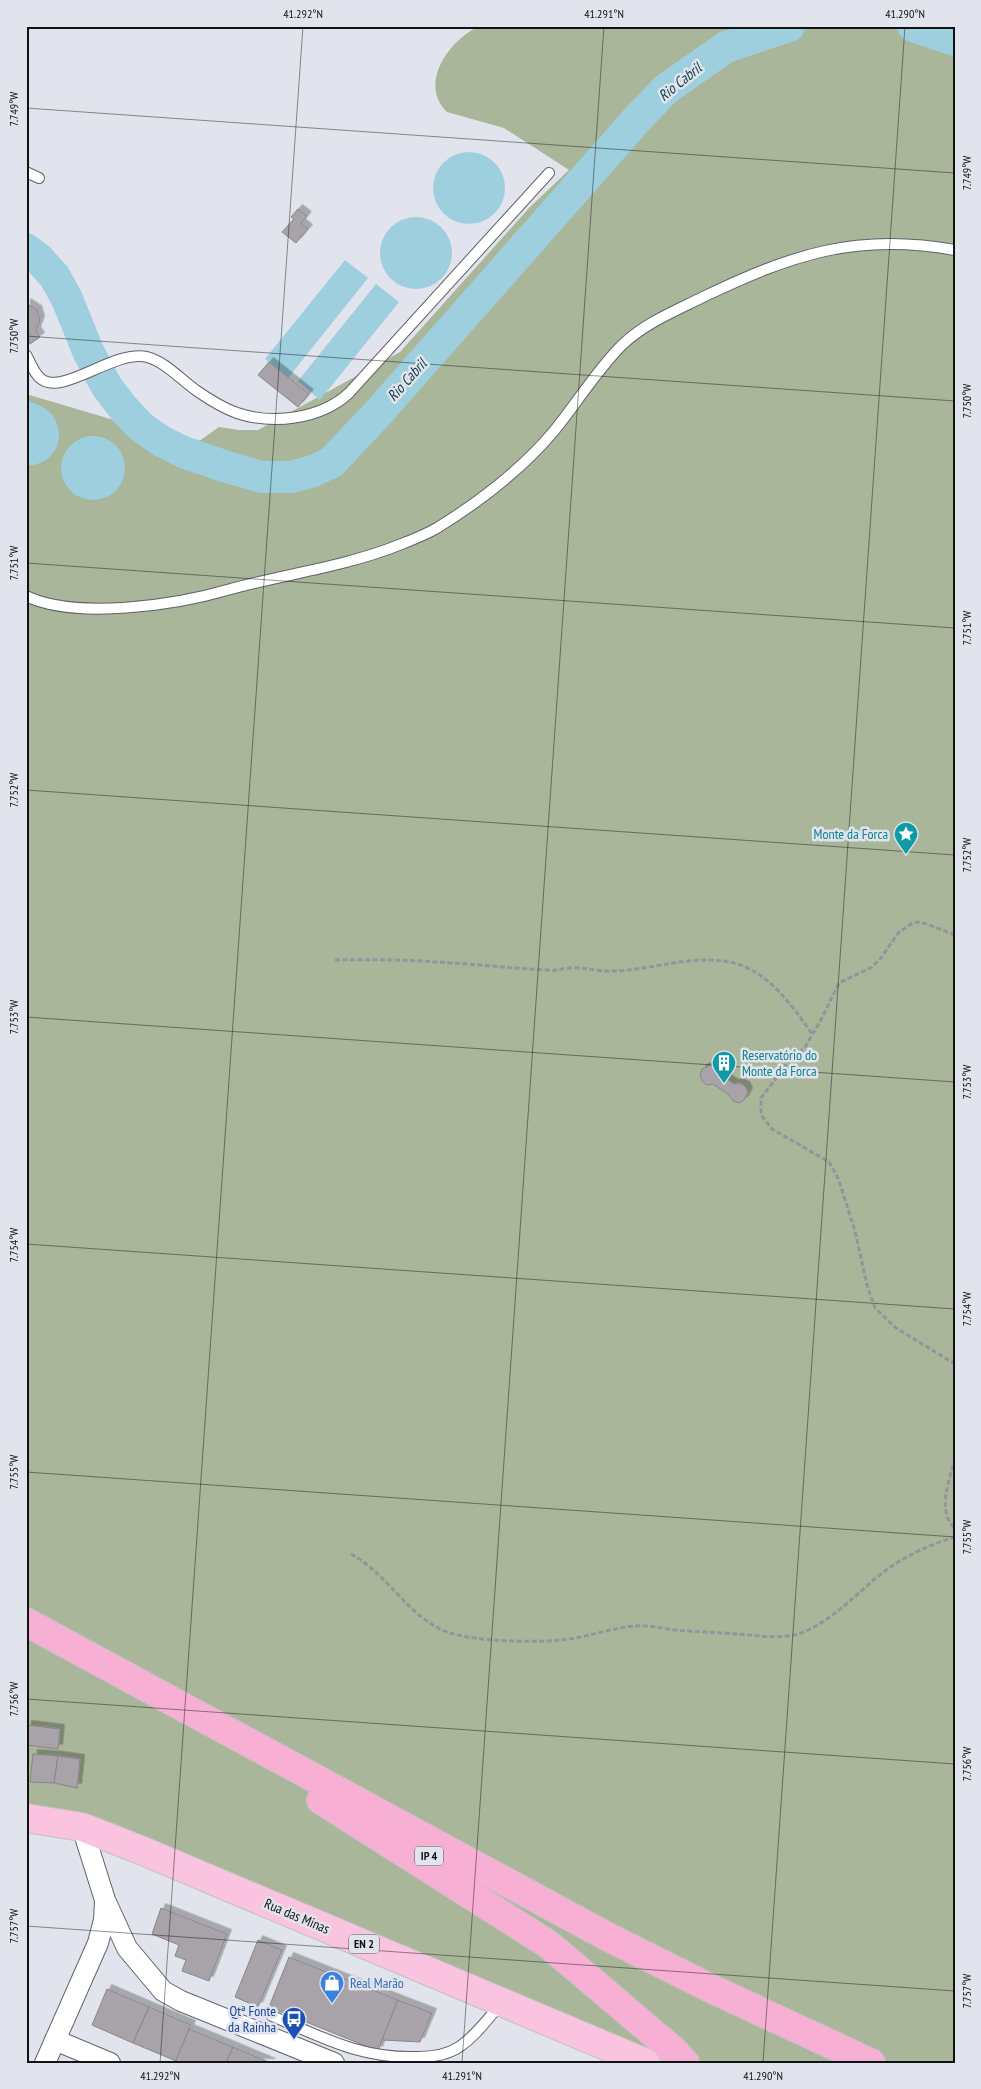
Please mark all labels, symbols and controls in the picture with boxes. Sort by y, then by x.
text: 41.292°N [283,6,323,21]
text: 41.291°N [584,6,624,21]
text: 41.290°N [885,6,925,21]
water label: Rio Cabril [654,58,706,105]
text: 7.749°W [6,92,21,126]
text: 7.749°W [959,156,974,190]
text: 7.750°W [6,319,21,353]
water label: Rio Cabril [383,354,431,405]
text: 7.750°W [959,384,974,418]
text: 7.751°W [6,546,21,580]
text: 7.751°W [959,611,974,645]
text: 7.752°W [6,773,21,807]
place icon: Monte da Forca [893,821,919,855]
place label: Monte da Forca [814,825,888,843]
text: 7.752°W [959,838,974,872]
text: 7.753°W [6,1000,21,1034]
place label: Reservatório do Monte da Forca [742,1046,817,1080]
building icon: Reservatório do Monte da Forca [711,1050,737,1084]
text: 7.753°W [959,1065,974,1099]
text: 7.754°W [6,1228,21,1262]
text: 7.754°W [959,1292,974,1326]
text: 7.755°W [6,1455,21,1489]
text: 7.755°W [959,1520,974,1554]
text: 7.756°W [6,1682,21,1716]
text: 7.756°W [959,1747,974,1781]
road number: IP 4 [415,1846,443,1865]
street label: Rua das Minas [262,1894,333,1938]
text: 7.757°W [6,1909,21,1943]
road number: EN 2 [349,1935,379,1954]
shop icon: Real Marão [319,1970,345,2004]
place label: Real Marão [350,1974,404,1992]
text: 7.757°W [959,1974,974,2008]
place label: Qtª Fonte da Rainha [228,2002,276,2036]
bus stop icon: Qtª Fonte da Rainha [281,2006,307,2040]
text: 41.292°N [140,2068,180,2083]
text: 41.291°N [442,2068,482,2083]
text: 41.290°N [743,2068,783,2083]

